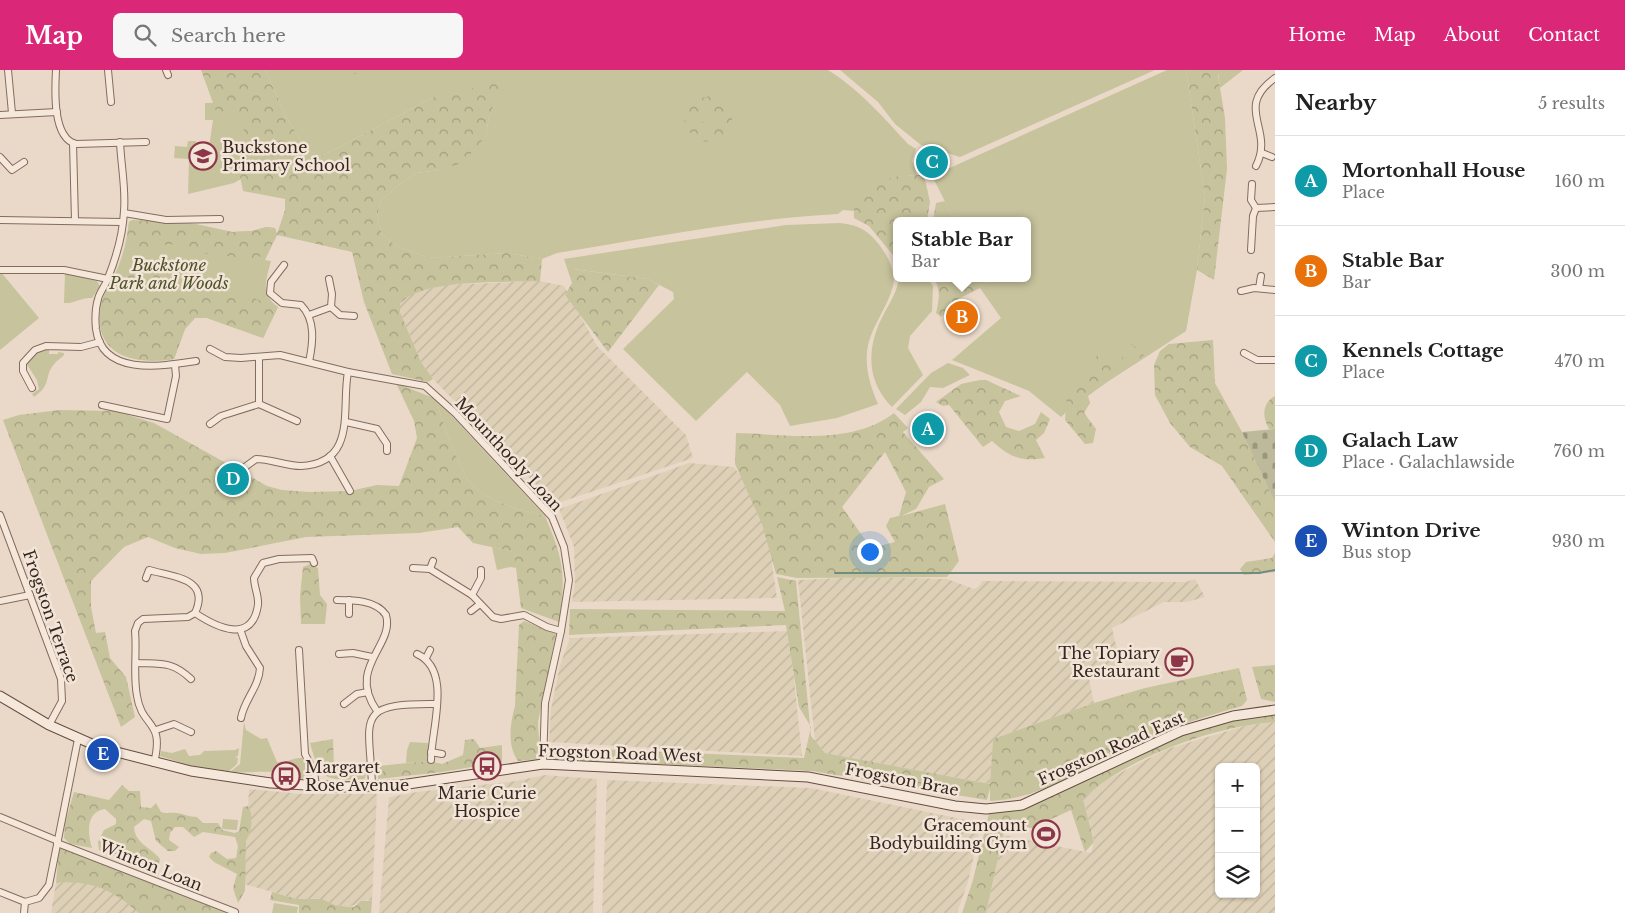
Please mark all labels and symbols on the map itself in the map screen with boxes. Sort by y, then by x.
place label: Buckstone Primary School [222,137,350,175]
school or university icon: Buckstone Primary School [188,141,218,171]
pin: C [916,143,948,181]
park label: Buckstone Park and Woods [108,255,229,293]
pin: B [946,298,978,336]
street label: Mounthooly Loan [451,393,567,515]
pin: A [912,410,944,448]
pin: D [217,460,249,498]
your location [857,539,883,565]
street label: Frogston Terrace [19,547,83,685]
place label: The Topiary Restaurant [1058,643,1161,681]
cafe icon: The Topiary Restaurant [1164,647,1194,677]
street label: Frogston Road East [1035,707,1187,789]
pin: E [87,735,119,773]
street label: Frogston Road West [538,740,702,766]
bus stop icon: Marie Curie Hospice [472,751,502,781]
place label: Margaret Rose Avenue [305,757,409,795]
street label: Frogston Brae [843,758,961,800]
bus stop icon: Margaret Rose Avenue [271,761,301,791]
place label: Marie Curie Hospice [438,783,536,821]
place label: Gracemount Bodybuilding Gym [869,815,1027,853]
sports icon: Gracemount Bodybuilding Gym [1031,819,1061,849]
street label: Winton Loan [96,835,205,895]

